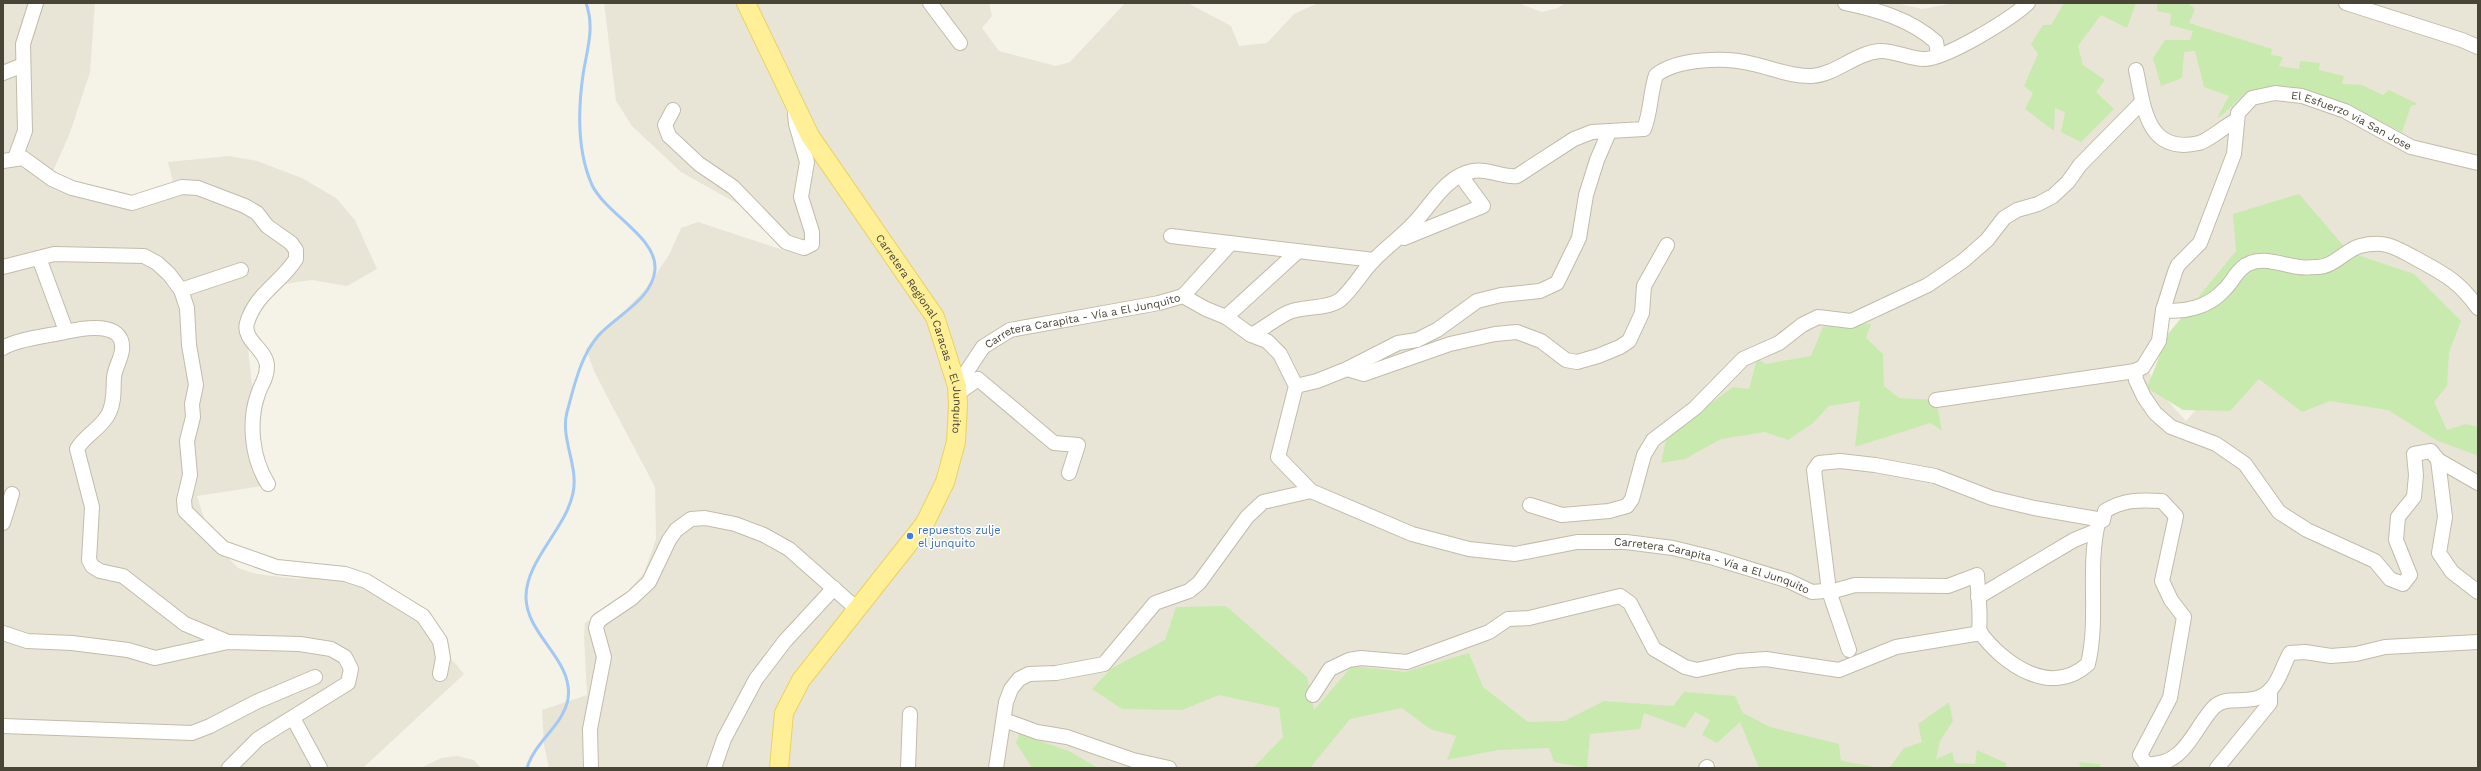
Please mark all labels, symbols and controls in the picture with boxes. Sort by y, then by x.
street label: El Esfuerzo via San Jose [2291,89,2414,153]
street label: Carretera Regional Caracas - El Junquito [873,232,964,434]
street label: Carretera Carapita - Vía a El Junquito [982,291,1182,351]
place label: repuestos zulje el junquito [918,524,1001,550]
marker: repuestos zulje el junquito [905,531,915,541]
street label: Carretera Carapita - Vía a El Junquito [1614,536,1811,597]

